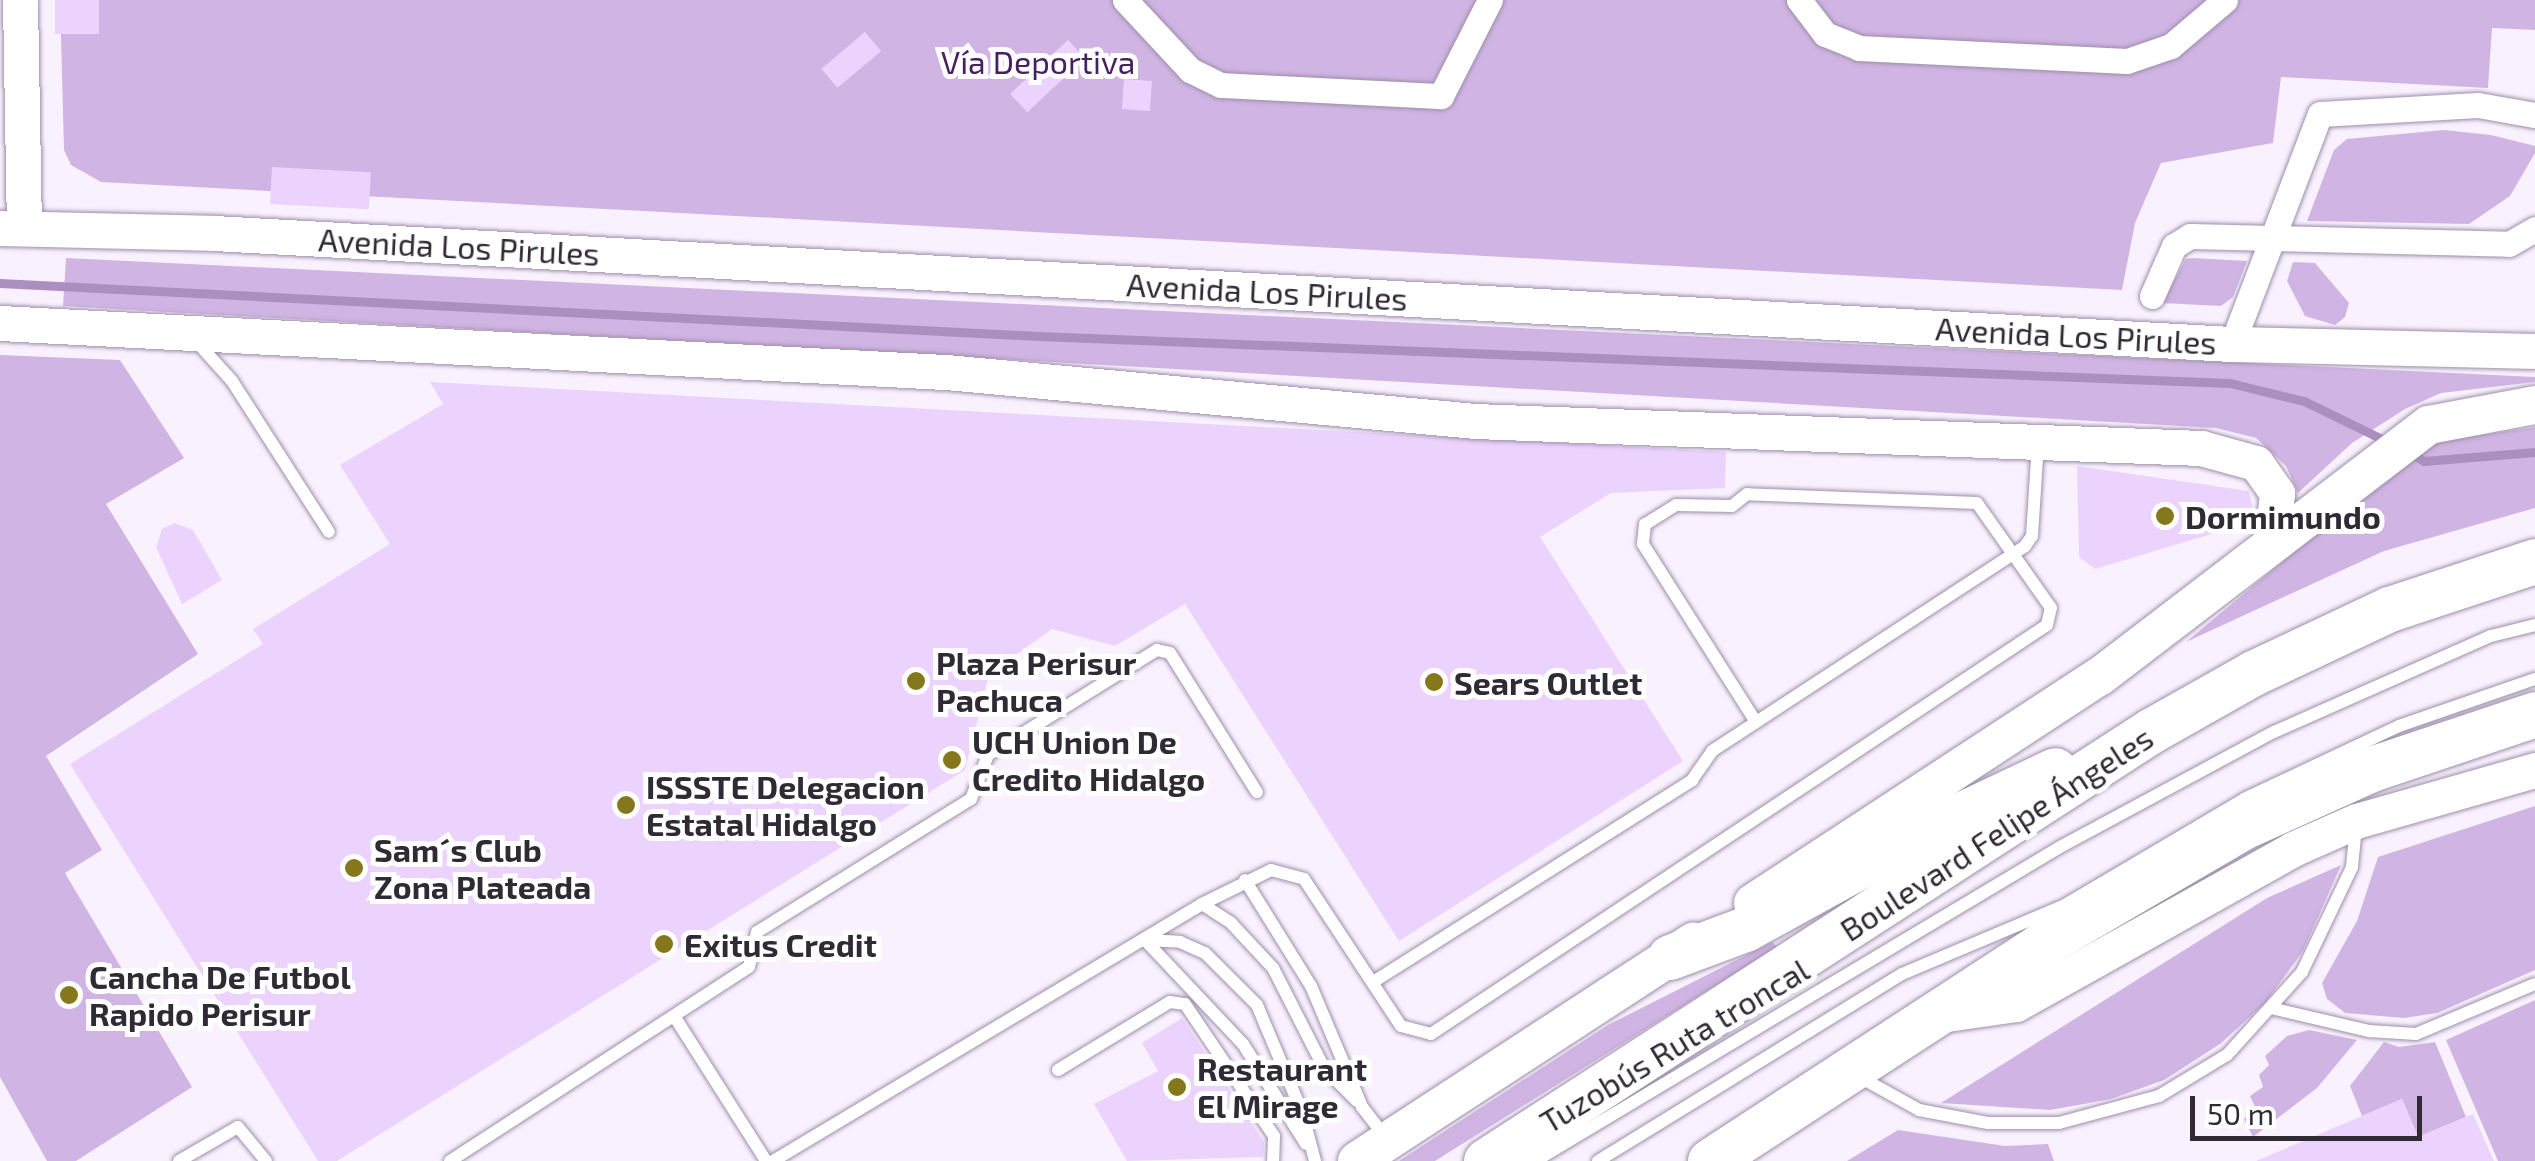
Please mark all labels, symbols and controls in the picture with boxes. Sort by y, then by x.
park label: Vía Deportiva [941,42,1135,80]
street label: Avenida Los Pirules [317,219,601,273]
street label: Avenida Los Pirules [1125,264,1409,318]
street label: Avenida Los Pirules [1934,308,2218,362]
place label: Dormimundo [2185,497,2381,535]
marker: Dormimundo [2154,505,2176,527]
place label: Plaza Perisur Pachuca [936,644,1136,719]
place label: Sears Outlet [1454,663,1642,701]
marker: Plaza Perisur Pachuca [905,670,927,692]
marker: Sears Outlet [1423,671,1445,693]
street label: Boulevard Felipe Ángeles [1832,717,2160,949]
place label: UCH Union De Credito Hidalgo [972,723,1205,798]
marker: UCH Union De Credito Hidalgo [941,749,963,771]
place label: ISSSTE Delegacion Estatal Hidalgo [646,768,925,843]
marker: ISSSTE Delegacion Estatal Hidalgo [615,794,637,816]
place label: Sam´s Club Zona Plateada [374,831,591,906]
marker: Sam´s Club Zona Plateada [343,857,365,879]
place label: Exitus Credit [684,925,877,963]
marker: Exitus Credit [653,933,675,955]
street label: Tuzobús Ruta troncal [1532,949,1816,1141]
place label: Cancha De Futbol Rapido Perisur [89,958,351,1033]
marker: Cancha De Futbol Rapido Perisur [58,984,80,1006]
place label: Restaurant El Mirage [1197,1050,1367,1125]
marker: Restaurant El Mirage [1166,1076,1188,1098]
scale bar [2195,1076,2428,1138]
text: 50 m [2207,1095,2274,1131]

